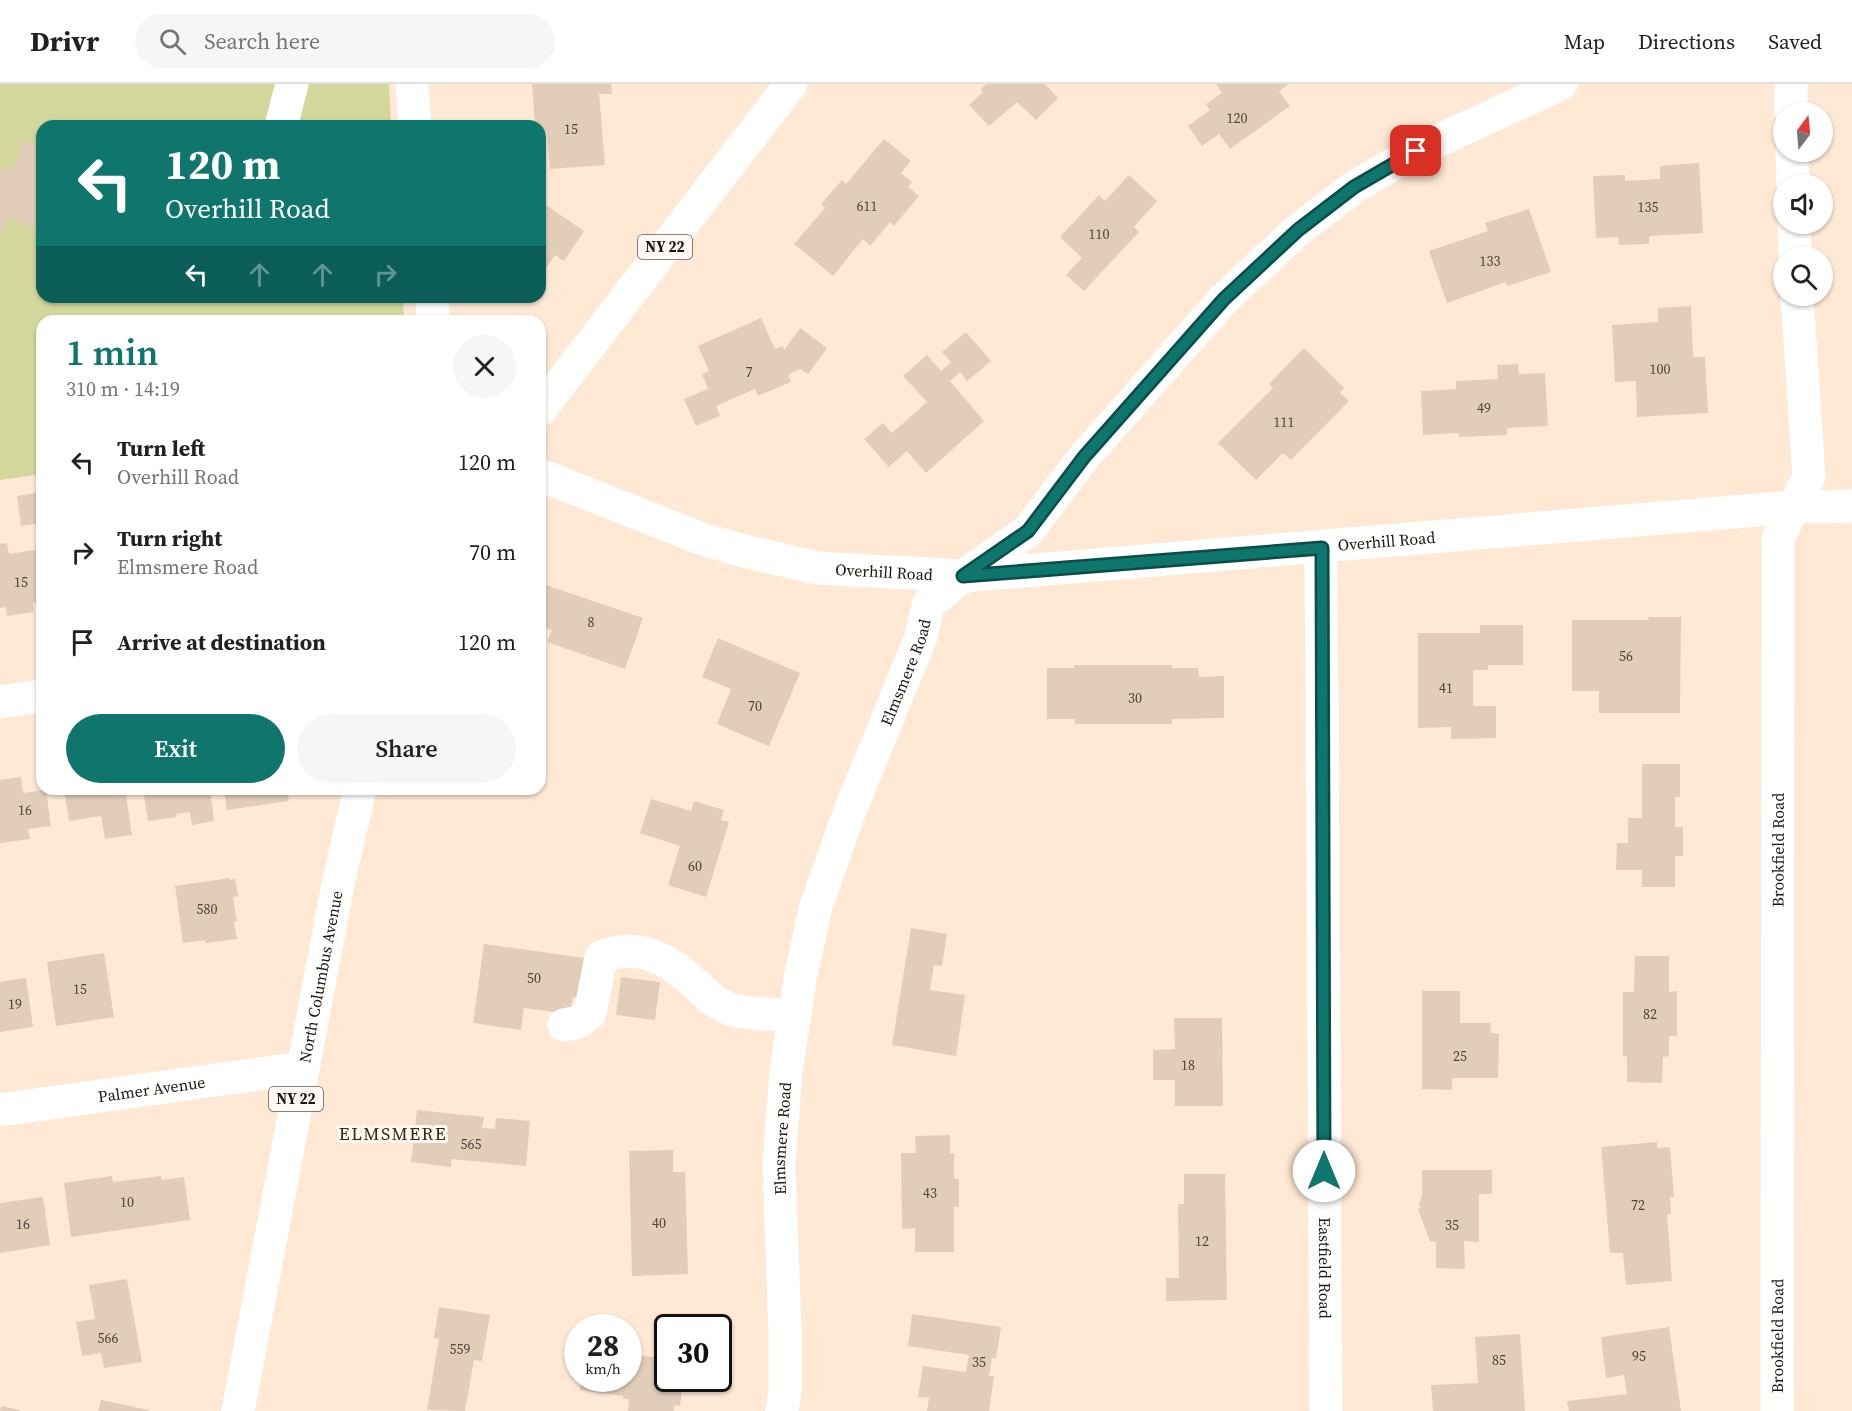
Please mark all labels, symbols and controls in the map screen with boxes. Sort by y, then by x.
search box [135,14,555,68]
text: Drivr [30,22,99,60]
icon: search [156,25,189,58]
text: Search here [204,26,320,56]
text: Map [1564,27,1605,56]
text: Directions [1638,27,1735,56]
text: Saved [1768,27,1822,56]
north arrow [1773,102,1833,162]
map controls [1773,102,1833,306]
house number: 120 [1227,108,1248,128]
house number: 15 [564,119,578,139]
pin [1390,125,1441,176]
icon: arrive [1399,134,1432,167]
text: 120 m [165,135,280,193]
icon: left [66,144,144,222]
button: sound [1773,174,1833,234]
text: Overhill Road [165,190,330,227]
house number: 611 [857,196,878,216]
house number: 135 [1638,197,1659,217]
house number: 110 [1089,224,1110,244]
road number: NY 22 [638,235,692,259]
button: search [1773,246,1833,306]
house number: 133 [1480,251,1501,271]
icon: left [180,258,213,291]
icon: ahead [243,258,276,291]
icon: ahead [306,258,339,291]
icon: right [369,258,402,291]
text: 1 min [66,328,158,377]
button: close [453,335,516,398]
house number: 100 [1650,359,1671,379]
house number: 7 [746,362,753,382]
text: 310 m · 14:19 [66,375,180,403]
house number: 49 [1477,398,1491,418]
house number: 111 [1274,412,1295,432]
text: Turn left [117,433,205,463]
icon: left [66,446,99,479]
text: 120 m [458,447,516,477]
text: Overhill Road [117,463,239,491]
text: Turn right [117,523,222,553]
street label: Overhill Road [1337,526,1436,556]
icon: right [66,536,99,569]
text: 70 m [469,537,516,567]
text: Elmsmere Road [117,553,258,581]
street label: Overhill Road [835,558,934,585]
house number: 15 [14,572,28,592]
house number: 8 [588,612,595,632]
street label: Elmsmere Road [875,617,936,729]
icon: arrive [66,626,99,659]
text: Arrive at destination [117,627,326,657]
text: 120 m [458,627,516,657]
house number: 56 [1619,646,1633,666]
house number: 41 [1439,678,1453,698]
house number: 30 [1128,688,1142,708]
house number: 70 [748,696,762,716]
button: Exit [66,714,285,783]
button: Share [297,714,516,783]
street label: Brookfield Road [1767,793,1789,907]
house number: 16 [18,800,32,820]
house number: 60 [688,856,702,876]
street label: North Columbus Avenue [293,889,348,1065]
house number: 580 [197,899,218,919]
house number: 50 [527,968,541,988]
house number: 15 [73,979,87,999]
house number: 19 [8,994,22,1014]
house number: 82 [1643,1004,1657,1024]
house number: 25 [1453,1046,1467,1066]
house number: 18 [1181,1055,1195,1075]
street label: Palmer Avenue [97,1071,207,1107]
street label: Elmsmere Road [768,1081,796,1195]
road number: NY 22 [269,1087,323,1111]
district label: ELMSMERE [339,1121,447,1146]
house number: 565 [461,1134,482,1154]
position arrow [1292,1139,1356,1203]
house number: 43 [923,1183,937,1203]
house number: 10 [120,1192,134,1212]
house number: 72 [1631,1195,1645,1215]
house number: 40 [652,1213,666,1233]
house number: 16 [16,1214,30,1234]
house number: 35 [1445,1215,1459,1235]
street label: Eastfield Road [1314,1217,1336,1319]
house number: 12 [1195,1231,1209,1251]
street label: Brookfield Road [1766,1279,1788,1393]
speed limit sign: 30 [654,1314,732,1392]
text: 28 [587,1325,619,1366]
house number: 566 [98,1328,119,1348]
house number: 559 [450,1339,471,1359]
house number: 95 [1632,1346,1646,1366]
house number: 85 [1492,1350,1506,1370]
house number: 35 [972,1352,986,1372]
text: km/h [585,1358,621,1379]

